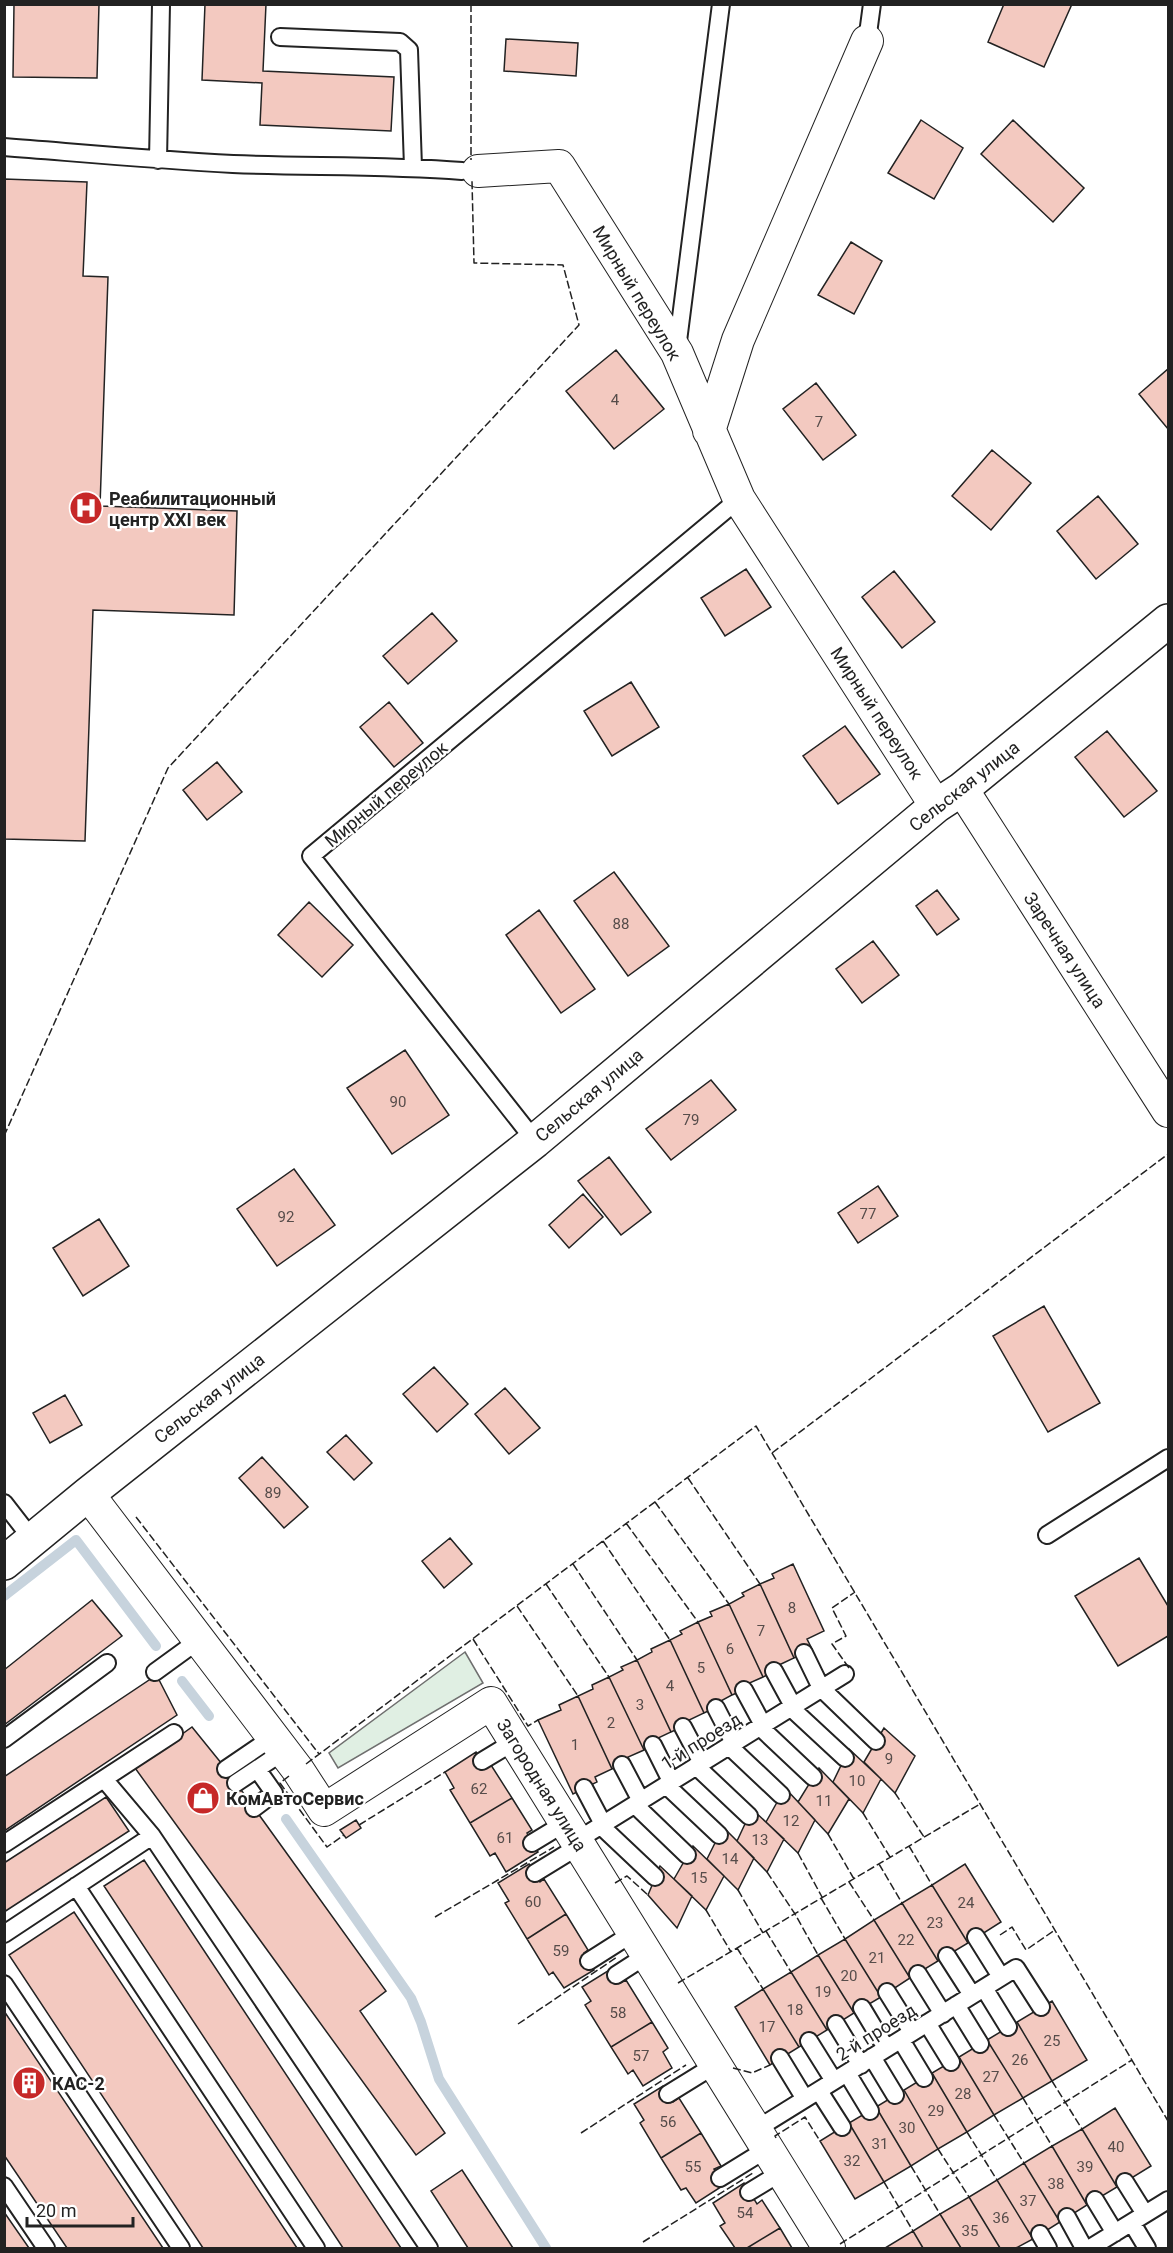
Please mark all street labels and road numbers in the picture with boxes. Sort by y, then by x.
street label: Мирный переулок [588,222,686,364]
street label: Мирный переулок [826,643,928,783]
street label: Мирный переулок [320,736,452,851]
street label: Сельская улица [905,736,1023,836]
street label: Заречная улица [1020,888,1110,1012]
street label: Сельская улица [531,1044,647,1146]
street label: Сельская улица [150,1348,268,1448]
street label: 1-й проезд [657,1708,745,1774]
street label: Загородная улица [493,1715,591,1855]
street label: 2-й проезд [832,1999,920,2065]

